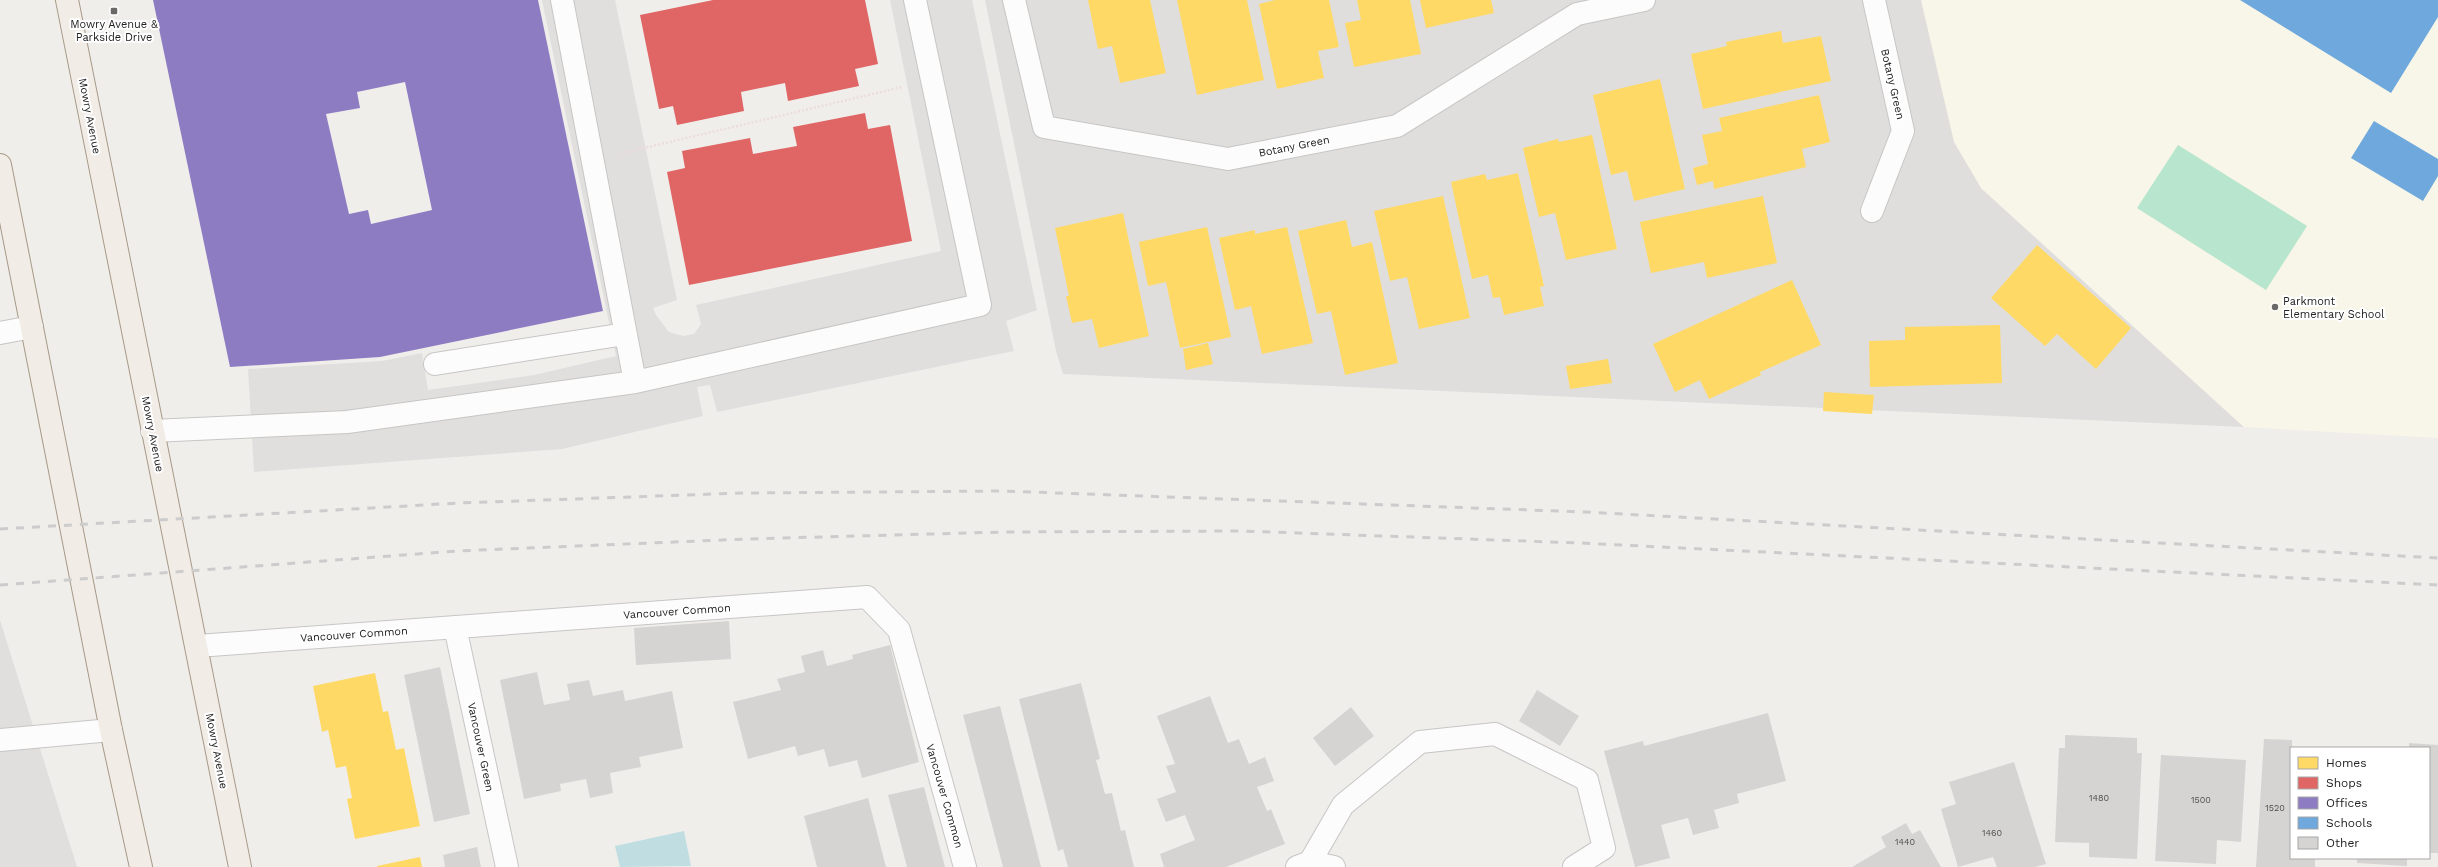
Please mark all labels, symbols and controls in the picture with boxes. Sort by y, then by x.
marker: Mowry Avenue & Parkside Drive [109,6,119,16]
place label: Mowry Avenue & Parkside Drive [70,18,158,44]
street label: Botany Green [1878,48,1907,121]
street label: Mowry Avenue [76,77,103,155]
street label: Botany Green [1257,133,1331,160]
place label: Parkmont Elementary School [2283,295,2385,321]
marker: Parkmont Elementary School [2270,302,2280,312]
street label: Mowry Avenue [139,395,166,473]
street label: Vancouver Common [623,601,731,622]
street label: Vancouver Common [300,624,408,645]
street label: Vancouver Green [465,701,496,793]
street label: Mowry Avenue [203,712,230,790]
street label: Vancouver Common [923,743,966,850]
legend [2290,747,2430,859]
text: Homes [2326,756,2367,770]
text: Shops [2326,776,2362,790]
house number: 1480 [2089,793,2109,803]
house number: 1500 [2191,795,2211,805]
text: Offices [2326,796,2368,810]
house number: 1520 [2265,803,2285,813]
text: Schools [2326,816,2372,830]
house number: 1460 [1982,828,2002,838]
text: Other [2326,836,2359,850]
house number: 1440 [1895,837,1915,847]

